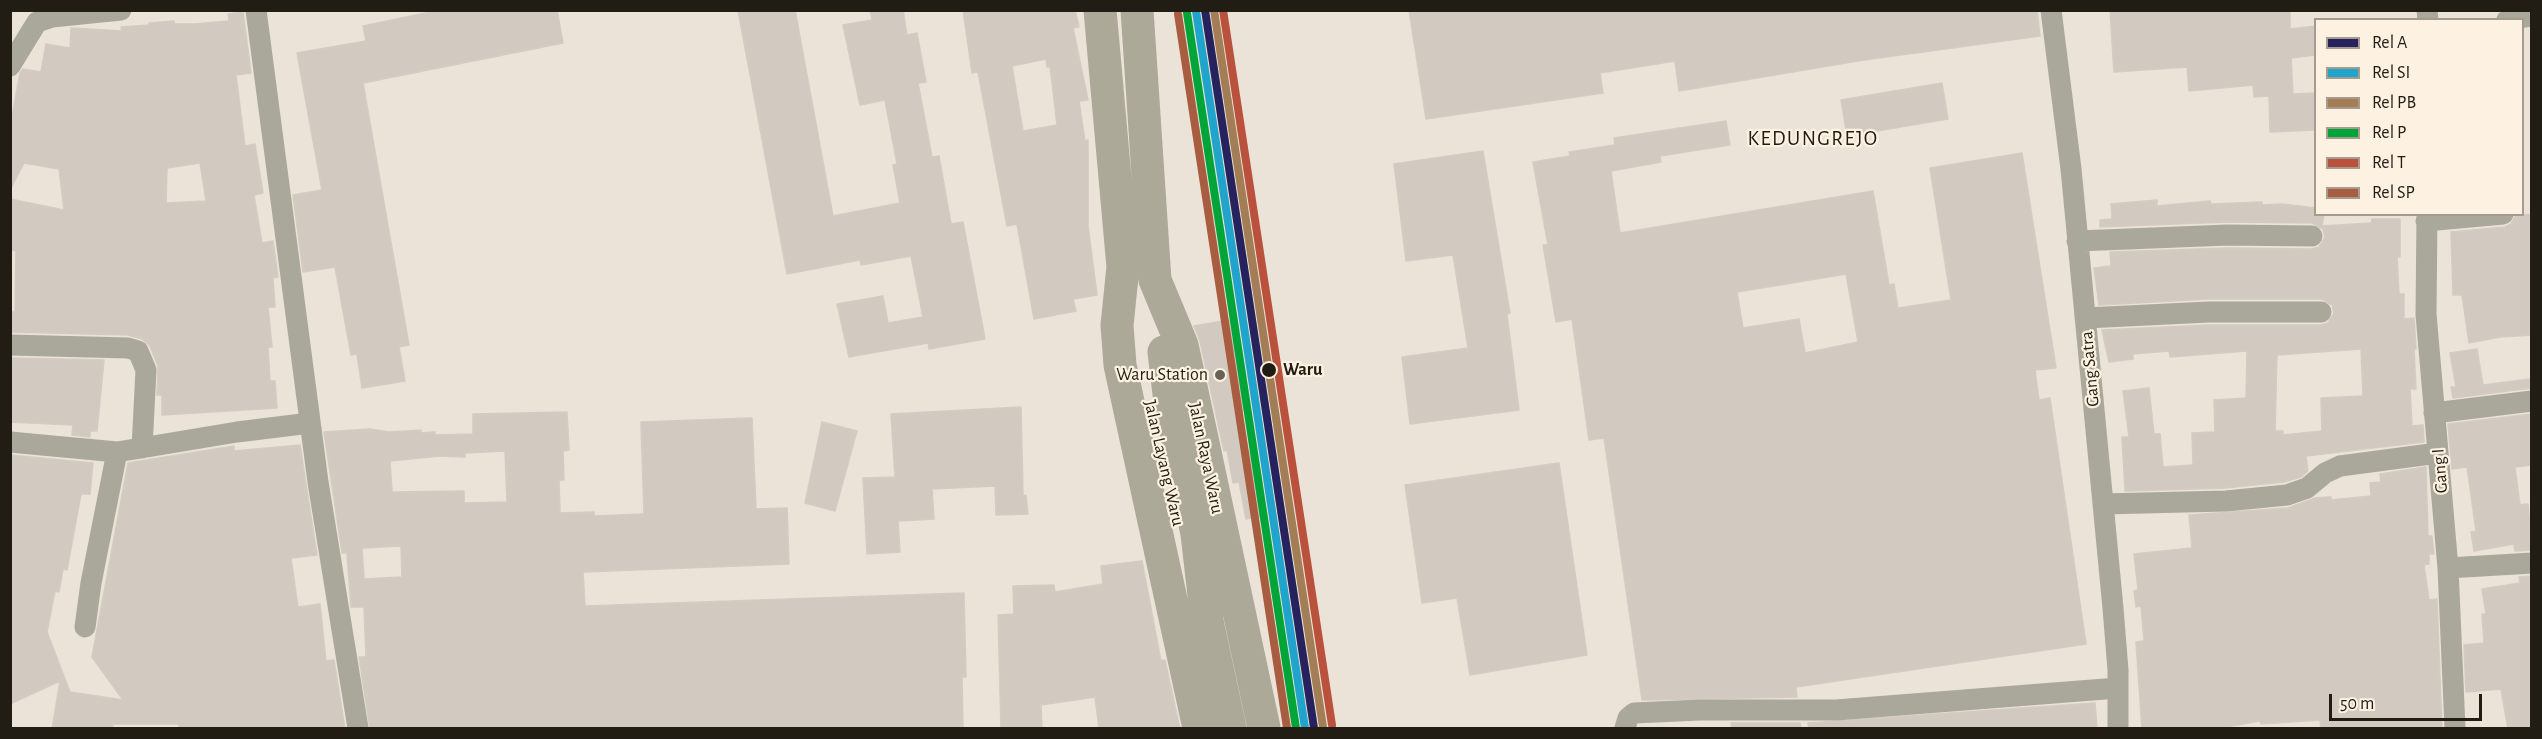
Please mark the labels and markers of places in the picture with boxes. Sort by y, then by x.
place label: Waru [1283,359,1323,381]
marker: Waru [1260,361,1278,379]
place label: Waru Station [1116,364,1208,386]
marker: Waru Station [1213,368,1227,382]

